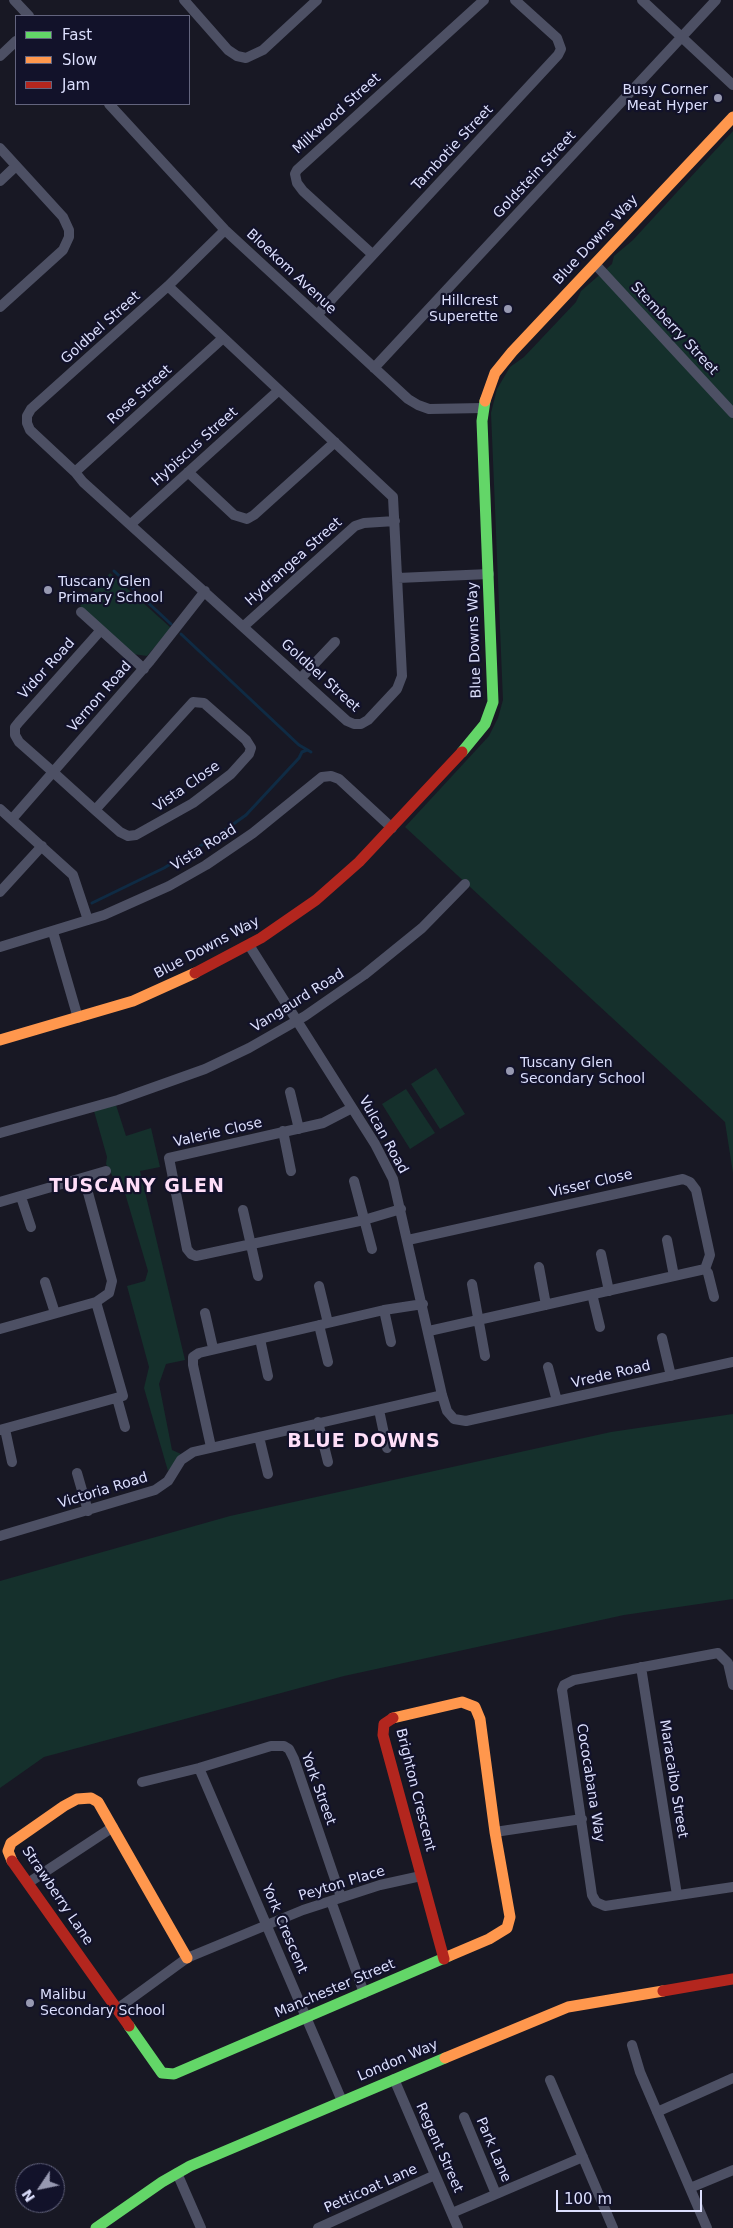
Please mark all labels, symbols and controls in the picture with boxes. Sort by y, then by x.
legend [15,15,190,105]
text: Fast [62,26,92,44]
text: Slow [62,51,97,69]
street label: Milkwood Street [290,70,384,158]
text: Jam [62,76,90,94]
place label: Busy Corner Meat Hyper [622,82,708,114]
marker: Busy Corner Meat Hyper [712,92,724,104]
street label: Tambotie Street [409,102,497,194]
street label: Goldstein Street [490,128,580,222]
street label: Blue Downs Way [550,192,642,288]
street label: Bloekom Avenue [243,226,339,318]
street label: Stemberry Street [627,279,721,379]
street label: Goldbel Street [58,288,144,368]
place label: Hillcrest Superette [429,293,498,326]
marker: Hillcrest Superette [502,303,514,315]
street label: Rose Street [104,362,176,428]
street label: Hybiscus Street [149,404,241,490]
street label: Hydrangea Street [242,514,346,610]
place label: Tuscany Glen Primary School [58,574,163,606]
street label: Blue Downs Way [465,581,485,699]
marker: Tuscany Glen Primary School [42,584,54,596]
street label: Vidor Road [15,635,79,703]
street label: Goldbel Street [277,636,363,716]
street label: Vernon Road [65,658,135,736]
street label: Vista Close [151,758,223,816]
street label: Vista Road [168,821,240,875]
street label: Blue Downs Way [152,913,262,983]
street label: Vangaurd Road [248,966,348,1036]
place label: Tuscany Glen Secondary School [520,1055,645,1088]
marker: Tuscany Glen Secondary School [504,1065,516,1077]
street label: Vulcan Road [355,1093,411,1177]
street label: Valerie Close [172,1115,264,1151]
street label: Visser Close [548,1166,634,1202]
district label: TUSCANY GLEN [48,1176,226,1198]
street label: Vrede Road [570,1358,652,1392]
district label: BLUE DOWNS [286,1431,442,1453]
street label: Victoria Road [56,1469,150,1513]
street label: Maracaibo Street [655,1719,691,1839]
street label: Cococabana Way [572,1722,608,1844]
street label: Brighton Crescent [392,1727,438,1853]
street label: York Street [297,1750,339,1828]
street label: Strawberry Lane [18,1843,96,1949]
street label: Peyton Place [297,1863,387,1905]
street label: York Crescent [258,1882,310,1976]
street label: Manchester Street [272,1956,398,2022]
place label: Malibu Secondary School [40,1987,165,2020]
marker: Malibu Secondary School [24,1997,36,2009]
street label: London Way [355,2037,441,2085]
street label: Regent Street [412,2100,466,2196]
street label: Park Lane [472,2115,514,2185]
street label: Petticoat Lane [322,2161,420,2217]
north arrow [15,2163,65,2213]
scale bar [558,2180,704,2212]
text: N [18,2186,38,2205]
text: 100 m [564,2190,612,2208]

